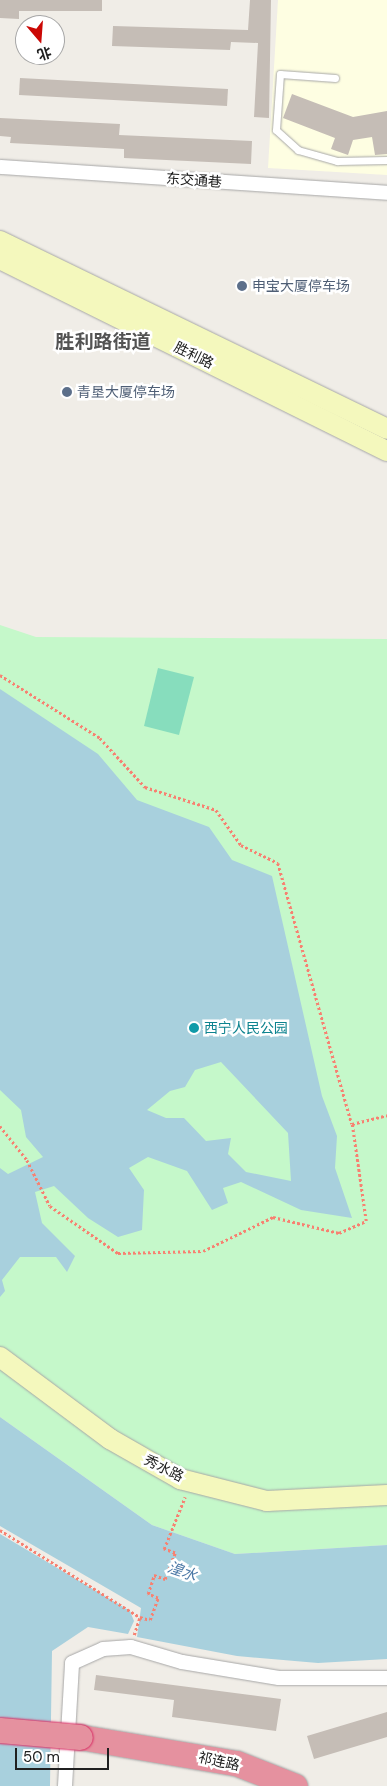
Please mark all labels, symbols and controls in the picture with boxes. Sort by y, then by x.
north arrow [15,15,65,65]
text: 北 [35,43,54,64]
street label: 东交通巷 [165,170,223,190]
place label: 申宝大厦停车场 [252,278,350,294]
marker: 申宝大厦停车场 [236,280,248,292]
district label: 胜利路街道 [56,331,150,353]
street label: 胜利路 [171,338,217,372]
place label: 青垦大厦停车场 [77,384,175,400]
marker: 青垦大厦停车场 [61,386,73,398]
place label: 西宁人民公园 [204,1020,288,1036]
marker: 西宁人民公园 [188,1022,200,1034]
street label: 秀水路 [141,1451,187,1485]
water label: 湟水 [165,1559,199,1585]
scale bar [18,1738,111,1770]
text: 50 m [23,1747,60,1767]
street label: 祁连路 [197,1748,241,1774]

